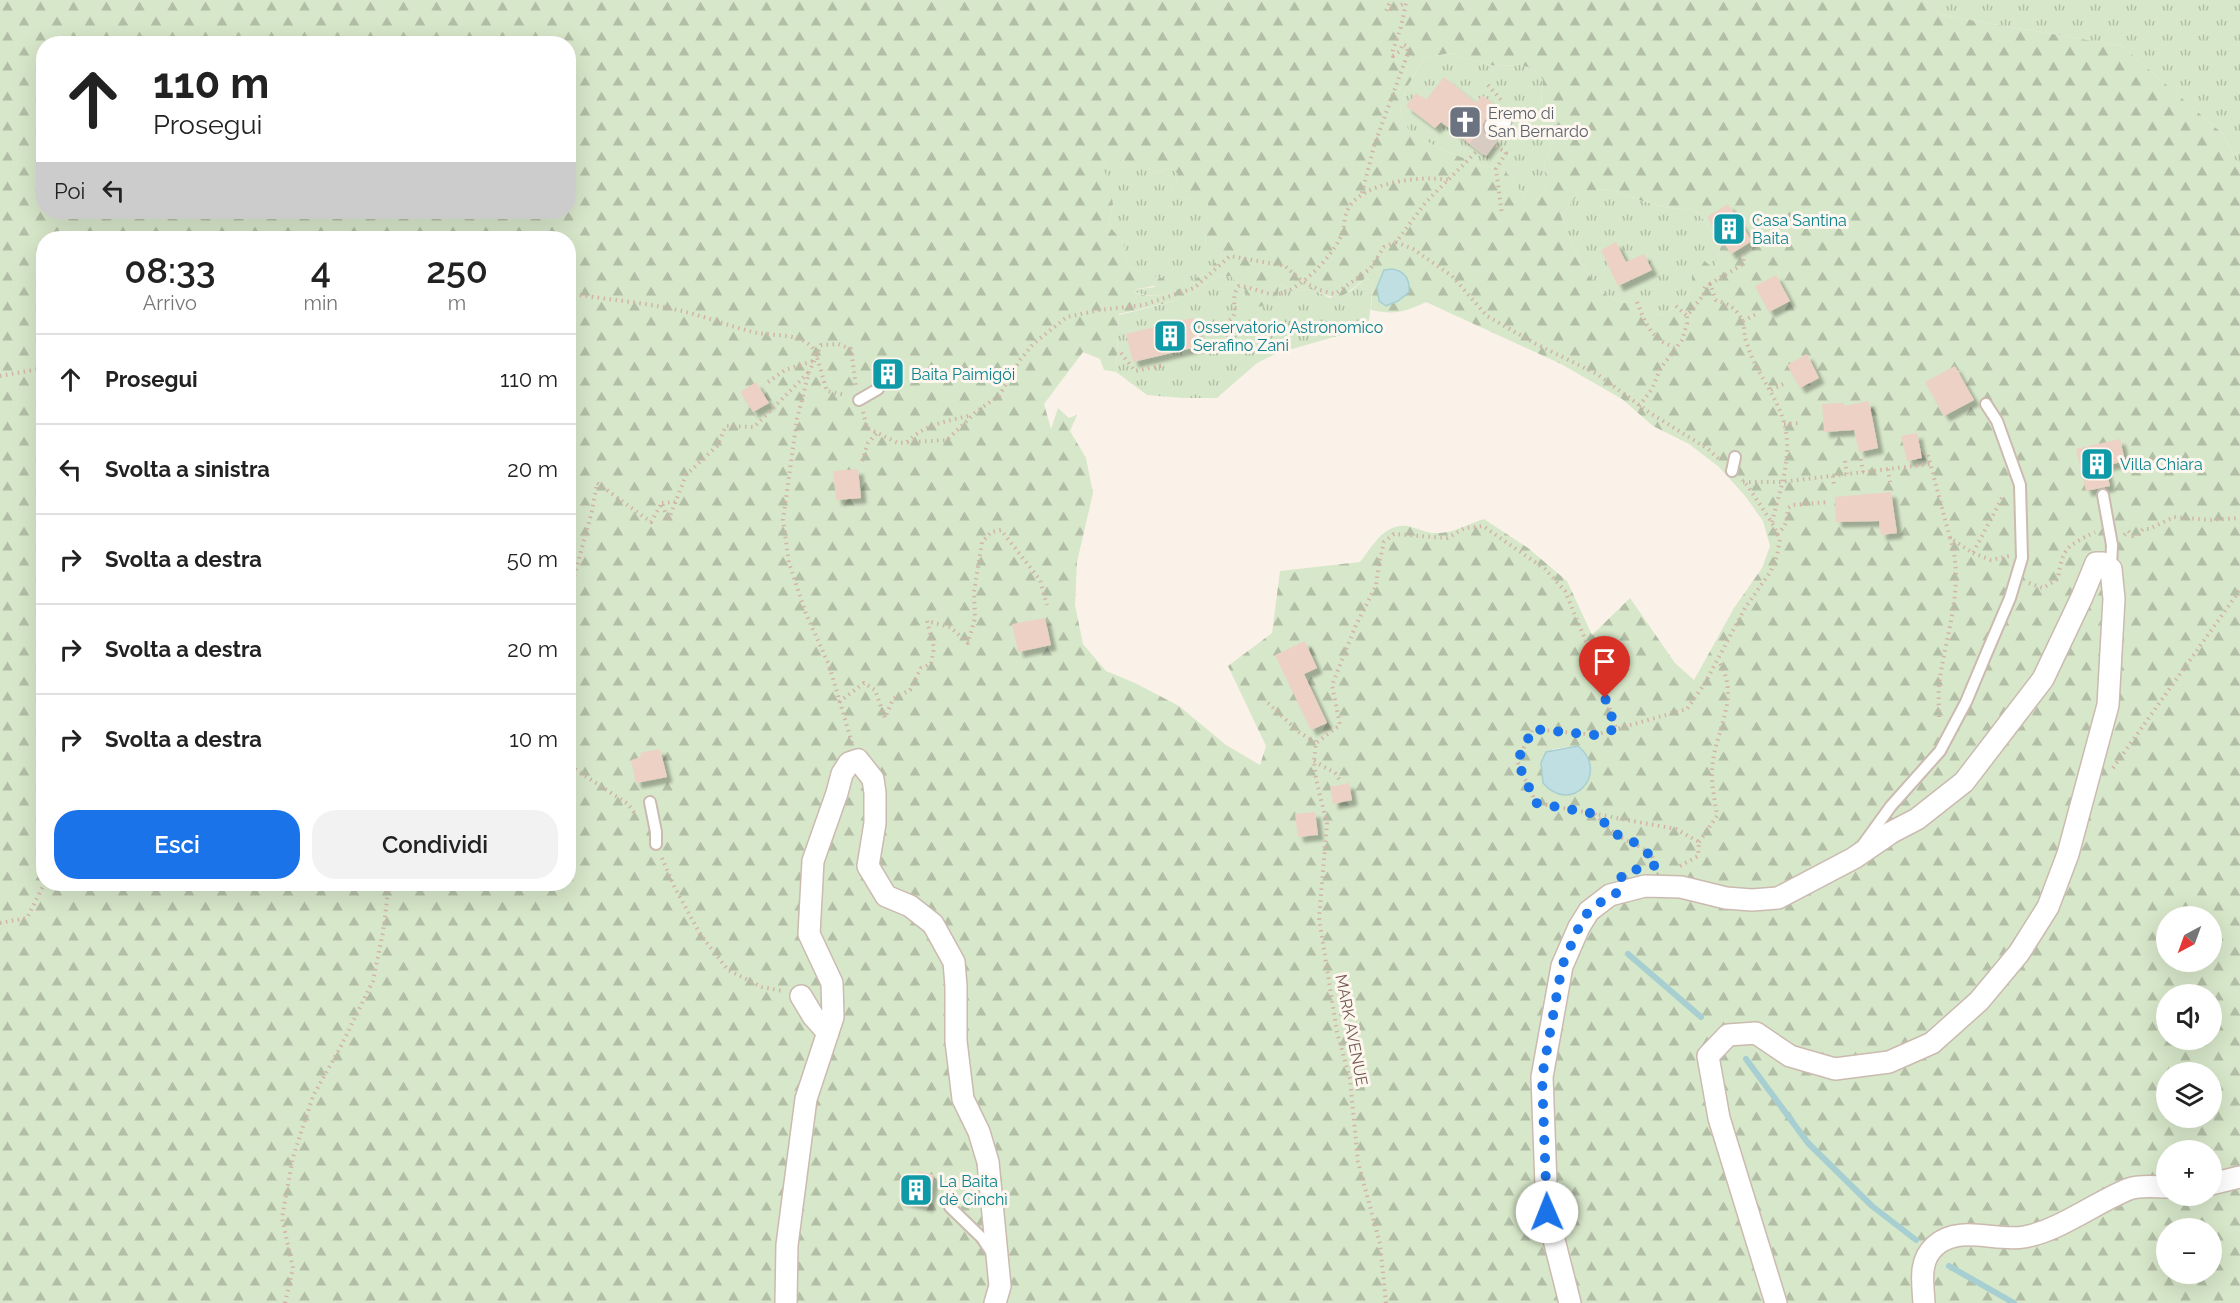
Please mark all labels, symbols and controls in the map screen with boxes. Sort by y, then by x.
text: 110 m [153,59,269,108]
icon: ahead [54,60,132,138]
church icon: Eremo di San Bernardo [1447,104,1483,140]
place label: Eremo di San Bernardo [1488,104,1588,141]
text: Prosegui [153,109,262,140]
icon: left [97,174,130,207]
text: Poi [54,178,85,204]
building icon: Casa Santina Baita [1711,211,1747,247]
place label: Casa Santina Baita [1752,211,1847,248]
text: 08:33 [124,249,215,291]
text: 4 [311,249,331,291]
text: 250 [426,249,488,291]
text: Arrivo [143,291,197,315]
text: min [304,291,338,315]
text: m [448,291,466,315]
building icon: Osservatorio Astronomico Serafino Zani [1152,318,1188,354]
place label: Osservatorio Astronomico Serafino Zani [1193,318,1383,355]
building icon: Baita Paimigöi [870,356,906,392]
icon: ahead [54,363,87,396]
place label: Baita Paimigöi [911,365,1015,384]
text: Prosegui [105,366,198,392]
text: 110 m [500,366,558,392]
building icon: Villa Chiara [2079,446,2115,482]
icon: left [54,453,87,486]
place label: Villa Chiara [2120,455,2203,474]
text: Svolta a sinistra [105,456,270,482]
text: 20 m [507,456,558,482]
icon: right [54,543,87,576]
text: Svolta a destra [105,546,262,572]
text: 50 m [507,546,558,572]
icon: right [54,633,87,666]
text: Svolta a destra [105,636,262,662]
text: 20 m [507,636,558,662]
pin [1579,636,1630,698]
icon: arrive [1588,645,1621,678]
icon: right [54,723,87,756]
text: Svolta a destra [105,726,262,752]
text: 10 m [509,726,558,752]
button: Esci [54,810,300,879]
button: Condividi [312,810,558,879]
north arrow [2156,906,2222,972]
map controls [2156,906,2222,1284]
street label: MARK AVENUE [1331,973,1372,1088]
button: sound [2156,984,2222,1050]
button: layers [2156,1062,2222,1128]
button: + [2156,1140,2222,1206]
building icon: La Baita dè Cinchì [898,1172,934,1208]
place label: La Baita dè Cinchì [939,1172,1008,1209]
position arrow [1515,1180,1579,1244]
button: − [2156,1218,2222,1284]

